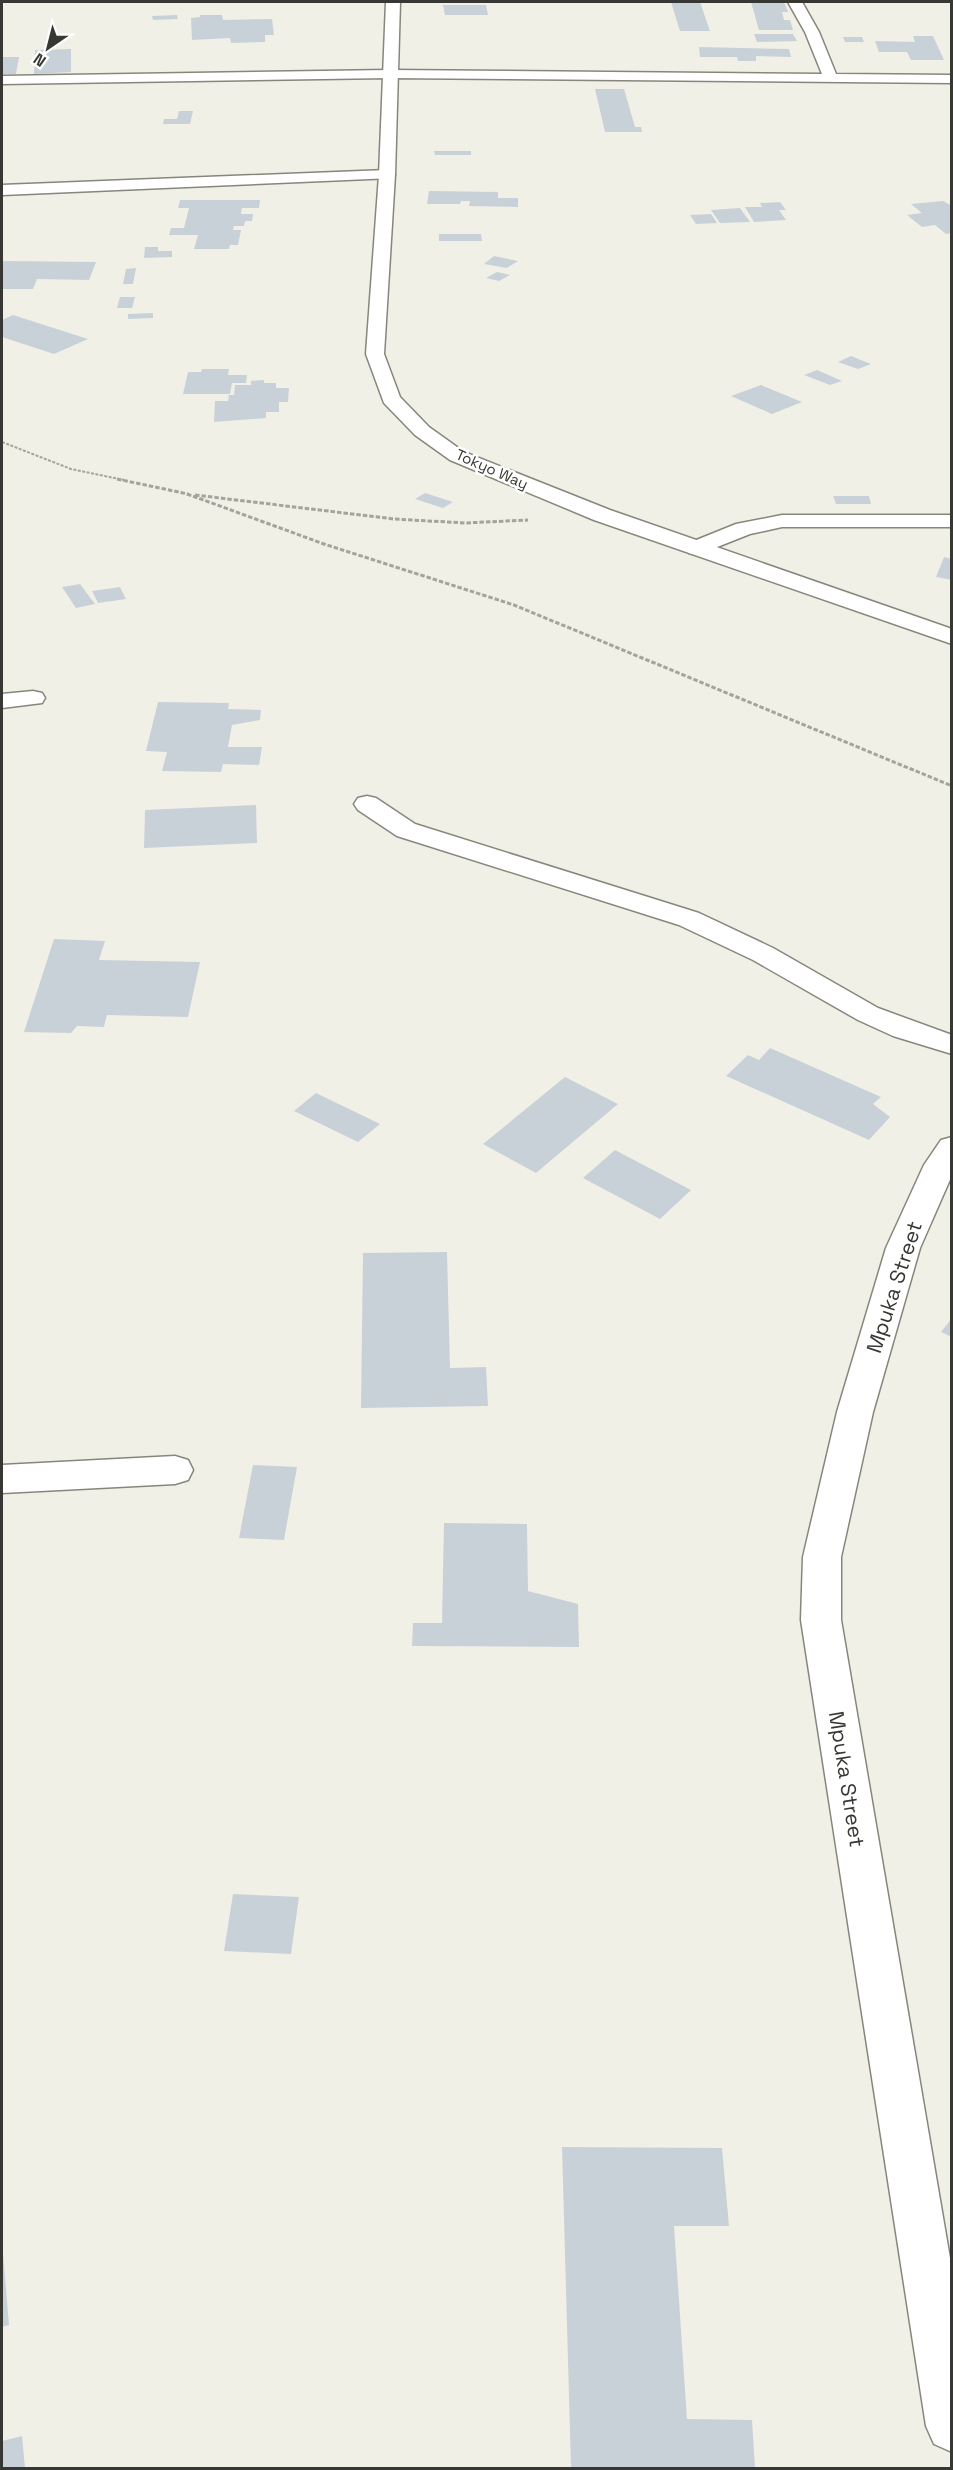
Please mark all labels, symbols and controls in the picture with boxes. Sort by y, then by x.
north arrow [18,18,78,78]
text: N [29,48,50,72]
street label: Tokyo Way [453,445,531,493]
street label: Mpuka Street [860,1218,928,1356]
street label: Mpuka Street [823,1709,871,1849]

